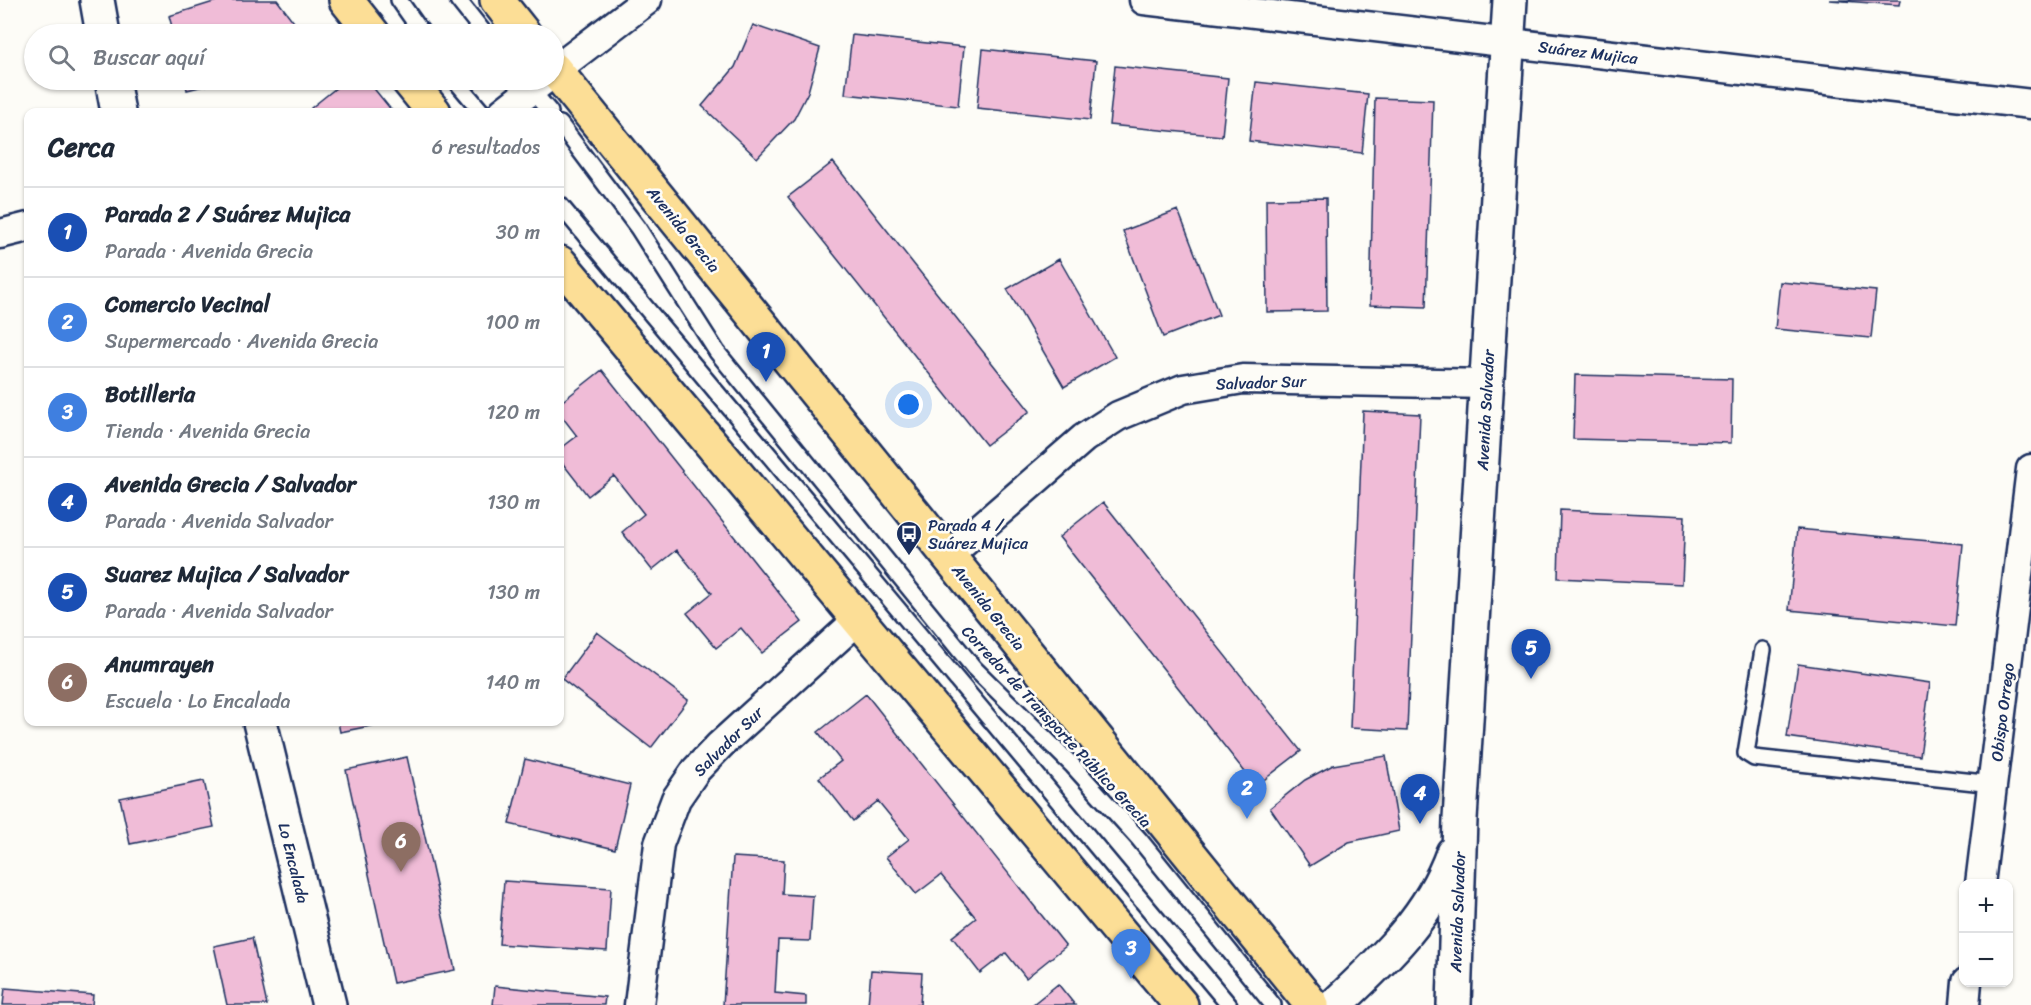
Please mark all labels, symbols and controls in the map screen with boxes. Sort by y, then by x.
search box [24,24,564,90]
street label: Suárez Mujica [1537,32,1640,73]
text: Buscar aquí [93,38,205,77]
icon: search [45,41,78,74]
text: Cerca [48,124,114,170]
text: 6 resultados [432,130,540,165]
street label: Avenida Grecia [639,179,728,279]
text: Parada 2 / Suárez Mujica [105,195,350,234]
text: 1 [63,215,72,250]
text: 30 m [496,215,540,250]
text: Parada · Avenida Grecia [105,234,313,269]
text: Comercio Vecinal [105,285,270,324]
text: 2 [62,305,73,340]
text: 100 m [486,305,540,340]
text: Supermercado · Avenida Grecia [105,324,378,359]
pin: 1 [746,332,786,382]
street label: Avenida Salvador [1468,347,1503,472]
street label: Salvador Sur [1215,366,1308,399]
text: Botilleria [105,375,195,414]
your location [894,390,923,419]
text: 3 [62,395,73,430]
text: 120 m [487,395,540,430]
text: Tienda · Avenida Grecia [105,414,310,449]
text: Avenida Grecia / Salvador [105,465,356,504]
text: 4 [61,485,74,520]
text: 130 m [487,485,540,520]
text: Parada · Avenida Salvador [105,504,333,539]
place label: Parada 4 / Suárez Mujica [928,511,1029,558]
bus stop icon: Parada 4 / Suárez Mujica [894,519,924,557]
text: Suarez Mujica / Salvador [105,555,348,594]
street label: Avenida Grecia [944,557,1033,657]
text: 5 [61,575,74,610]
text: 130 m [487,575,540,610]
text: Parada · Avenida Salvador [105,594,333,629]
street label: Corredor de Transporte Público Grecia [954,618,1159,835]
pin: 5 [1512,630,1550,679]
text: Anumrayen [105,645,214,684]
street label: Obispo Orrego [1982,661,2023,763]
text: 6 [62,665,73,700]
text: 140 m [486,665,540,700]
text: Escuela · Lo Encalada [105,684,291,719]
street label: Salvador Sur [686,698,772,784]
pin: 2 [1228,770,1266,819]
pin: 4 [1400,774,1440,824]
street label: Lo Encalada [269,820,318,907]
pin: 6 [382,822,420,872]
street label: Avenida Salvador [1441,850,1474,974]
map controls [1959,879,2013,987]
button: + [1959,879,2013,933]
pin: 3 [1112,930,1150,979]
button: − [1959,933,2013,987]

